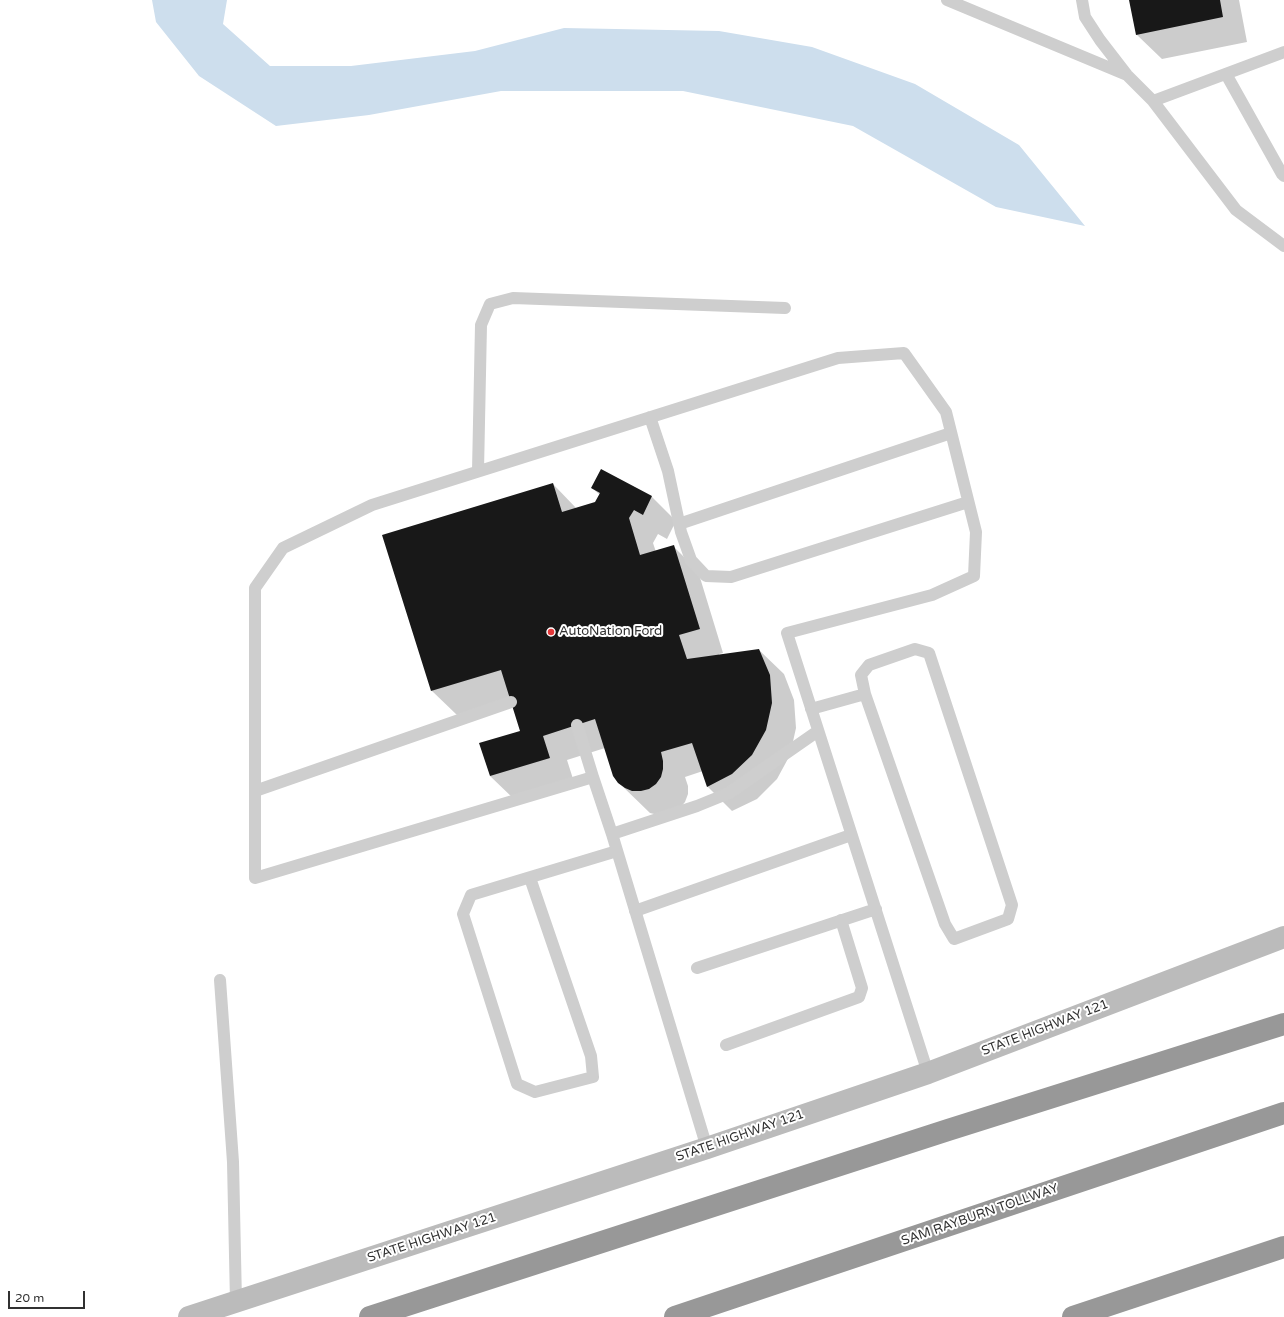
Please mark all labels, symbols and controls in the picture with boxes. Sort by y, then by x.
place label: AutoNation Ford [559,624,662,640]
marker: AutoNation Ford [546,627,556,637]
street label: STATE HIGHWAY 121 [979,997,1111,1059]
street label: STATE HIGHWAY 121 [674,1107,806,1165]
street label: SAM RAYBURN TOLLWAY [899,1181,1061,1249]
street label: STATE HIGHWAY 121 [366,1210,498,1266]
scale bar [10,1283,87,1309]
text: 20 m [15,1291,44,1305]

